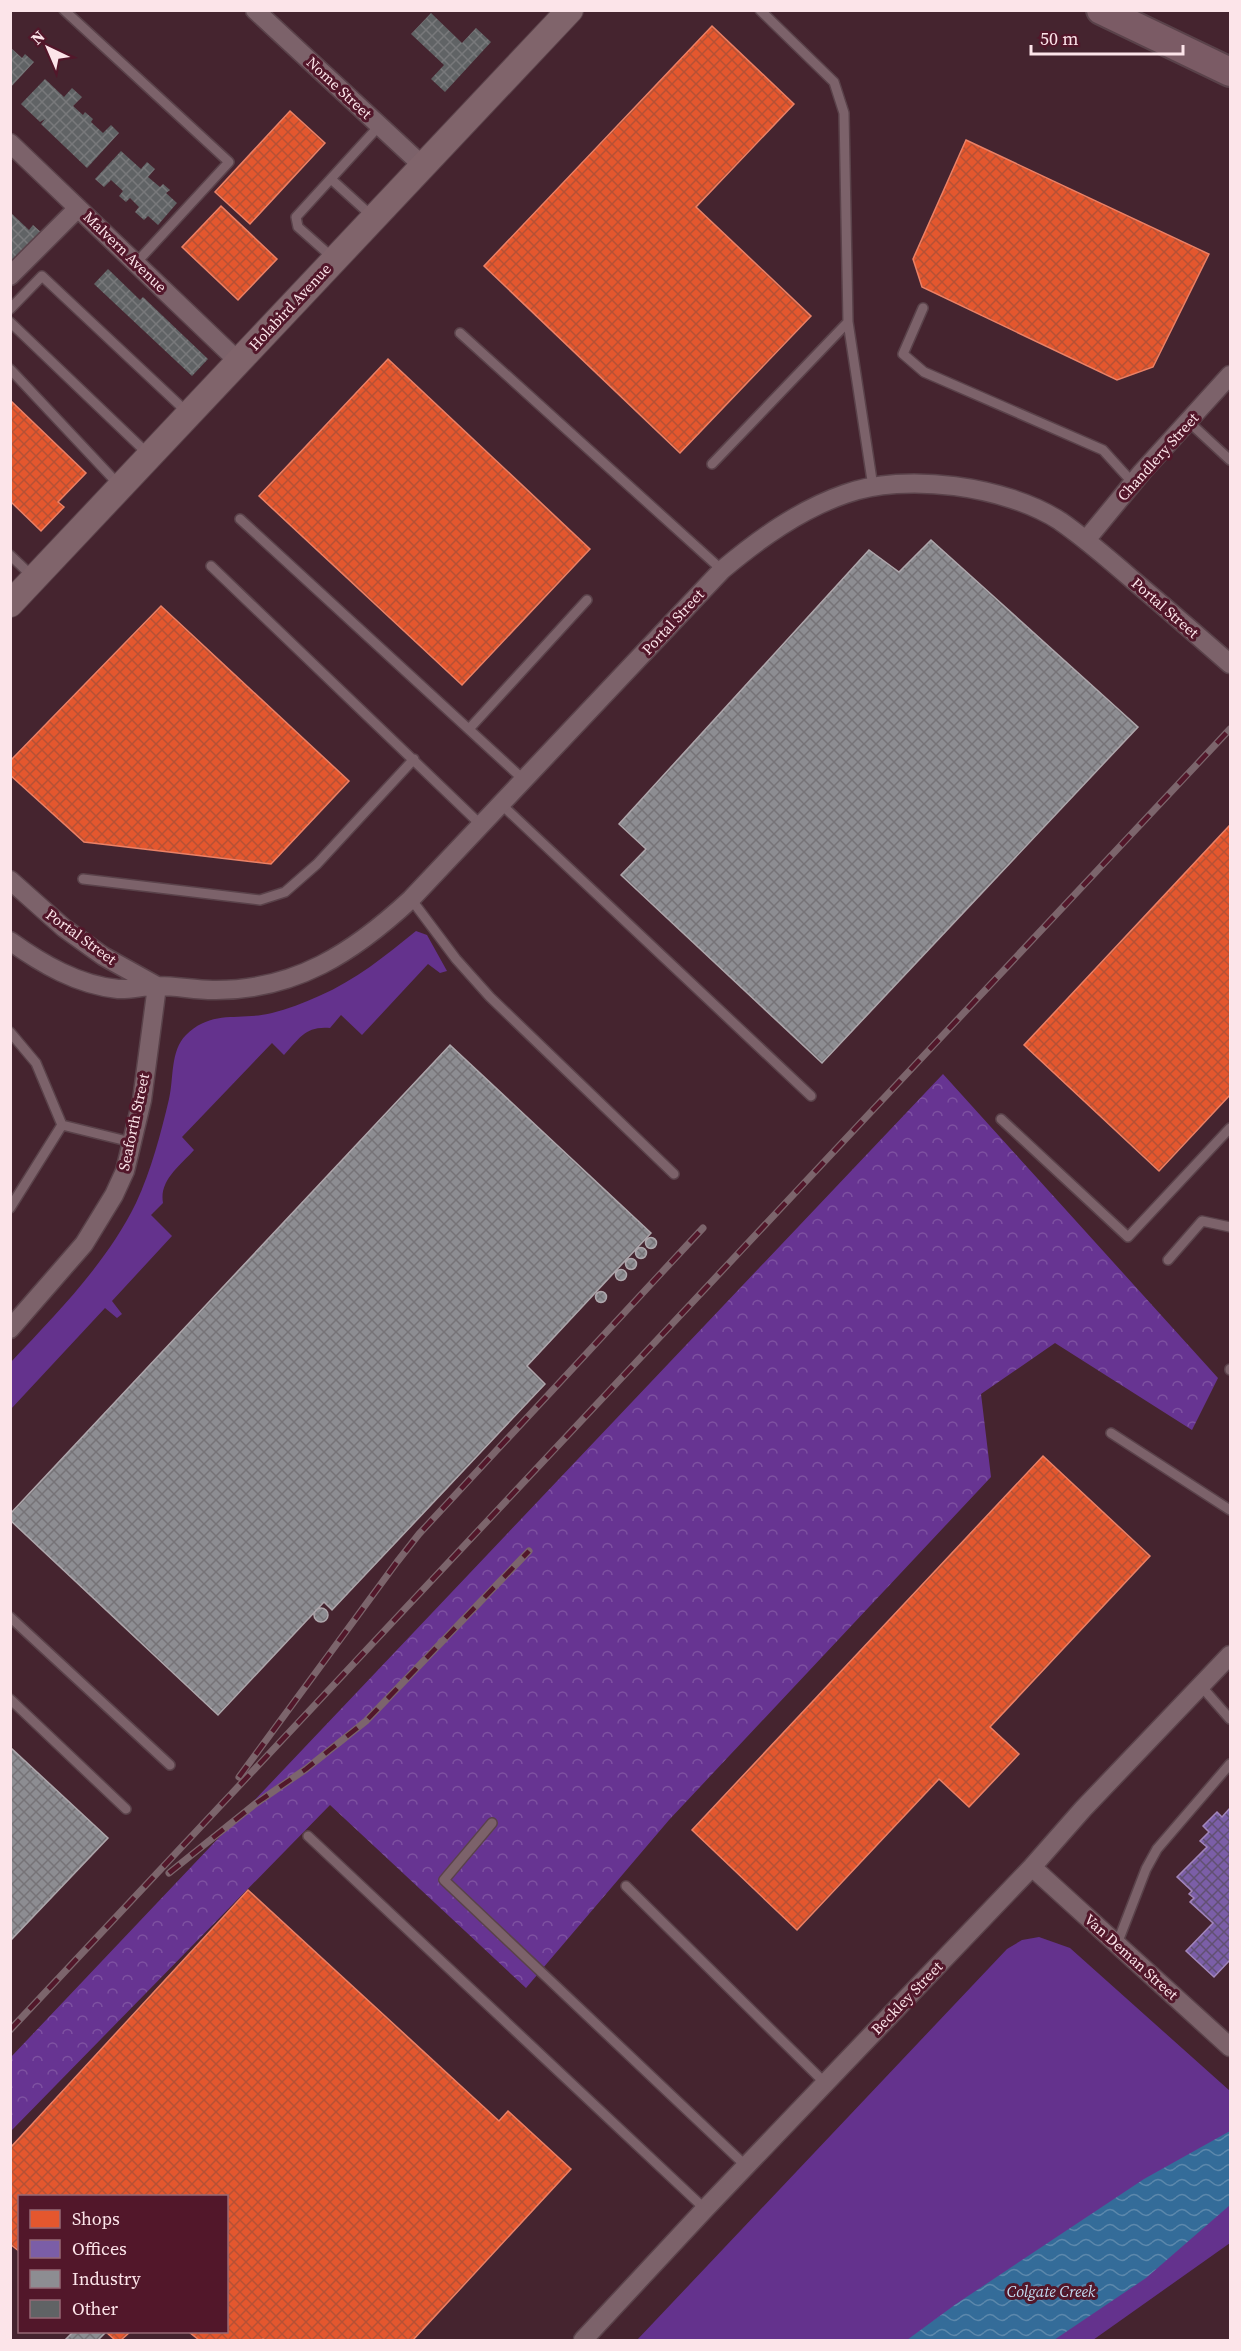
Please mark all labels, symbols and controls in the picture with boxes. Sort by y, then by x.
north arrow [18,18,78,78]
scale bar [1031,18,1182,56]
text: N [26,25,50,49]
text: 50 m [1040,26,1078,51]
street label: Nome Street [302,52,377,124]
street label: Malvern Avenue [79,206,172,297]
street label: Holabird Avenue [244,258,336,355]
street label: Chandlery Street [1112,408,1203,505]
street label: Portal Street [1127,573,1203,643]
street label: Portal Street [637,584,709,659]
street label: Portal Street [42,904,121,969]
street label: Seaforth Street [113,1071,154,1172]
street label: Van Deman Street [1080,1909,1183,2005]
street label: Beckley Street [866,1956,947,2039]
legend [18,2195,228,2333]
text: Shops [72,2206,120,2231]
text: Offices [72,2236,127,2261]
text: Industry [72,2266,142,2291]
water label: Colgate Creek [1007,2280,1096,2302]
text: Other [72,2296,119,2321]

